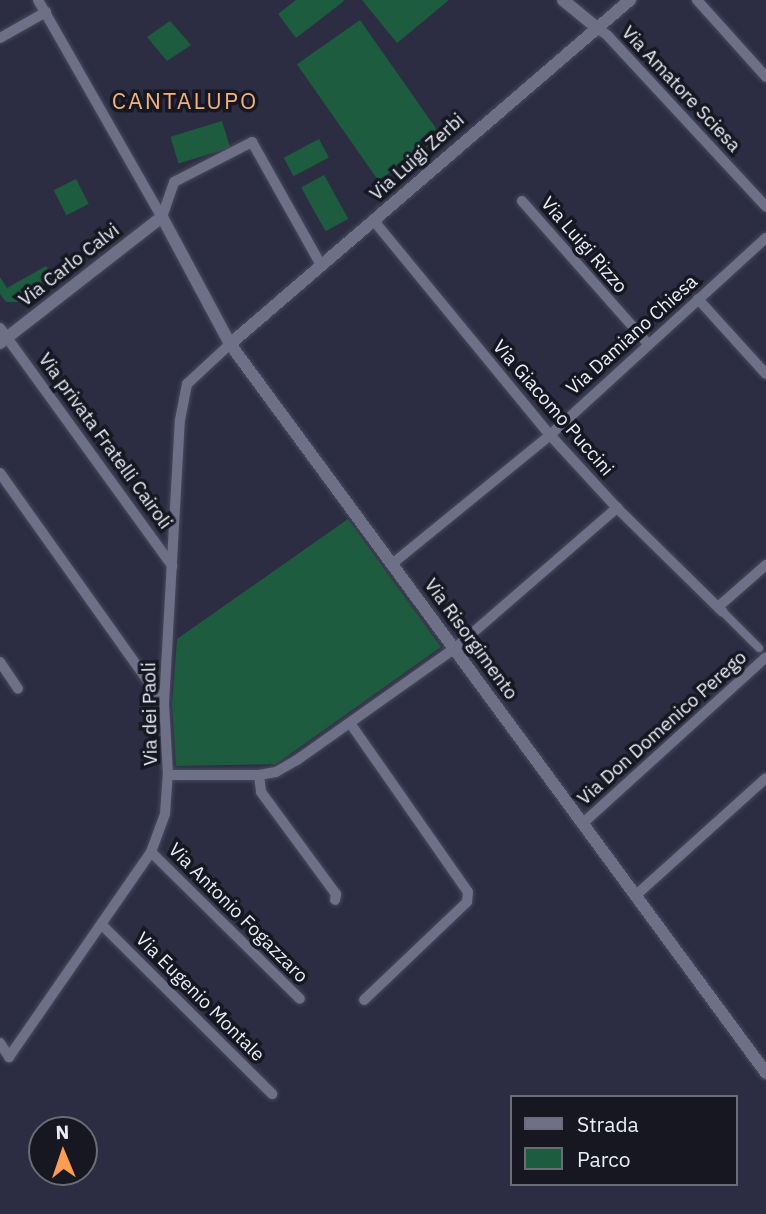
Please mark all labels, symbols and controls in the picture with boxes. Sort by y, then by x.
street label: Via Amatore Sciesa [617,21,745,157]
district label: CANTALUPO [113,86,257,114]
street label: Via Luigi Zerbi [365,109,469,205]
street label: Via Luigi Rizzo [536,192,632,298]
street label: Via Carlo Calvi [14,219,124,311]
street label: Via Damiano Chiesa [562,270,702,400]
street label: Via Giacomo Puccini [488,335,618,481]
street label: Via privata Fratelli Cairoli [33,348,177,534]
street label: Via Risorgimento [419,574,523,704]
street label: Via Don Domenico Perego [573,646,751,810]
street label: Via dei Paoli [138,662,162,766]
street label: Via Antonio Fogazzaro [163,838,313,988]
street label: Via Eugenio Montale [131,928,269,1066]
legend [510,1095,738,1186]
text: Strada [577,1110,639,1138]
north arrow [28,1116,98,1186]
text: N [55,1120,70,1144]
text: Parco [577,1145,631,1173]

